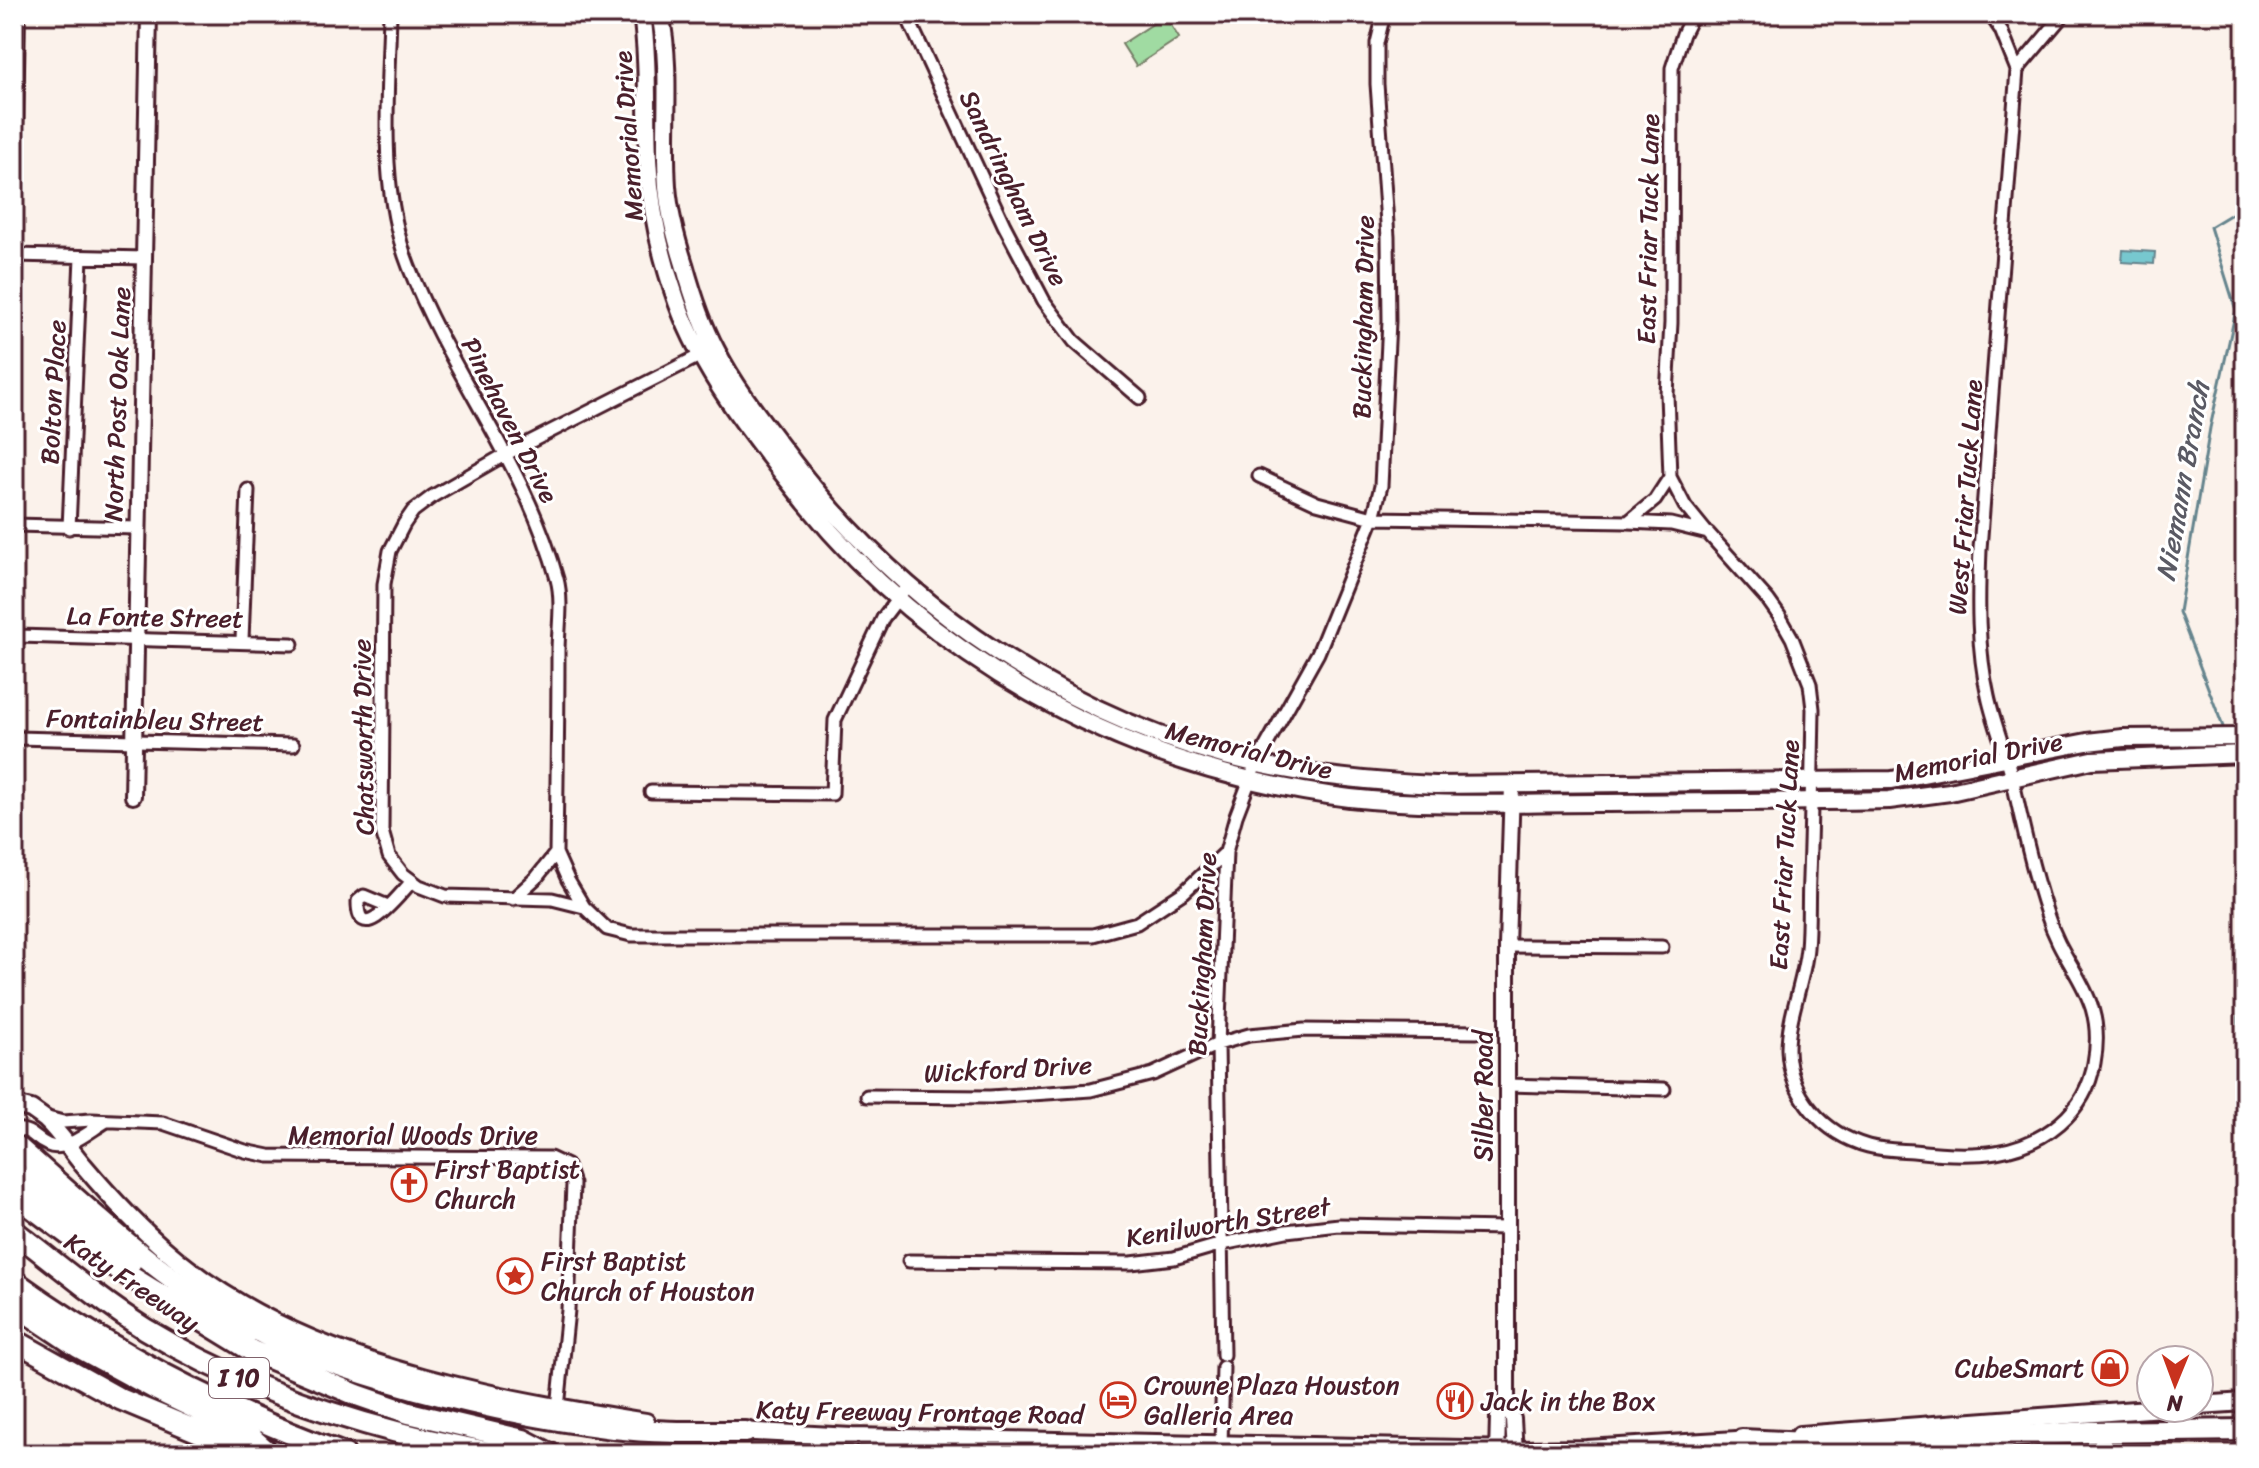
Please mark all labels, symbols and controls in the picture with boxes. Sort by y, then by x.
street label: Memorial Drive [599,49,657,223]
street label: Sandringham Drive [946,82,1082,294]
street label: East Friar Tuck Lane [1623,113,1673,345]
street label: Buckingham Drive [1338,215,1388,419]
street label: North Post Oak Lane [90,286,144,522]
street label: Bolton Place [26,318,80,466]
street label: Pinehaven Drive [448,329,572,512]
water label: Niemann Branch [2141,375,2225,585]
street label: West Friar Tuck Lane [1934,377,1996,616]
street label: La Fonte Street [66,592,244,642]
street label: Chatsworth Drive [338,638,388,836]
street label: Fontainbleu Street [46,695,264,745]
street label: Memorial Drive [1161,707,1338,793]
street label: Memorial Drive [1890,718,2067,796]
street label: East Friar Tuck Lane [1755,738,1813,971]
street label: Buckingham Drive [1174,851,1230,1057]
street label: Silber Road [1460,1028,1506,1162]
street label: Wickford Drive [923,1042,1093,1096]
street label: Memorial Woods Drive [288,1112,538,1158]
place label: First Baptist Church [435,1146,580,1222]
church icon: First Baptist Church [390,1165,428,1203]
street label: Kenilworth Street [1122,1183,1335,1261]
street label: Katy Freeway [55,1219,210,1345]
place label: First Baptist Church of Houston [541,1238,755,1314]
place icon: First Baptist Church of Houston [496,1257,534,1295]
north arrow [2135,1344,2215,1424]
place label: CubeSmart [1955,1345,2084,1391]
shop icon: CubeSmart [2091,1349,2129,1387]
road number: I 10 [209,1358,269,1398]
place label: Crowne Plaza Houston Galleria Area [1144,1362,1400,1438]
place label: Jack in the Box [1480,1378,1656,1424]
hotel icon: Crowne Plaza Houston Galleria Area [1099,1381,1137,1419]
restaurant icon: Jack in the Box [1436,1382,1474,1420]
text: N [2166,1384,2184,1423]
street label: Katy Freeway Frontage Road [756,1386,1087,1438]

